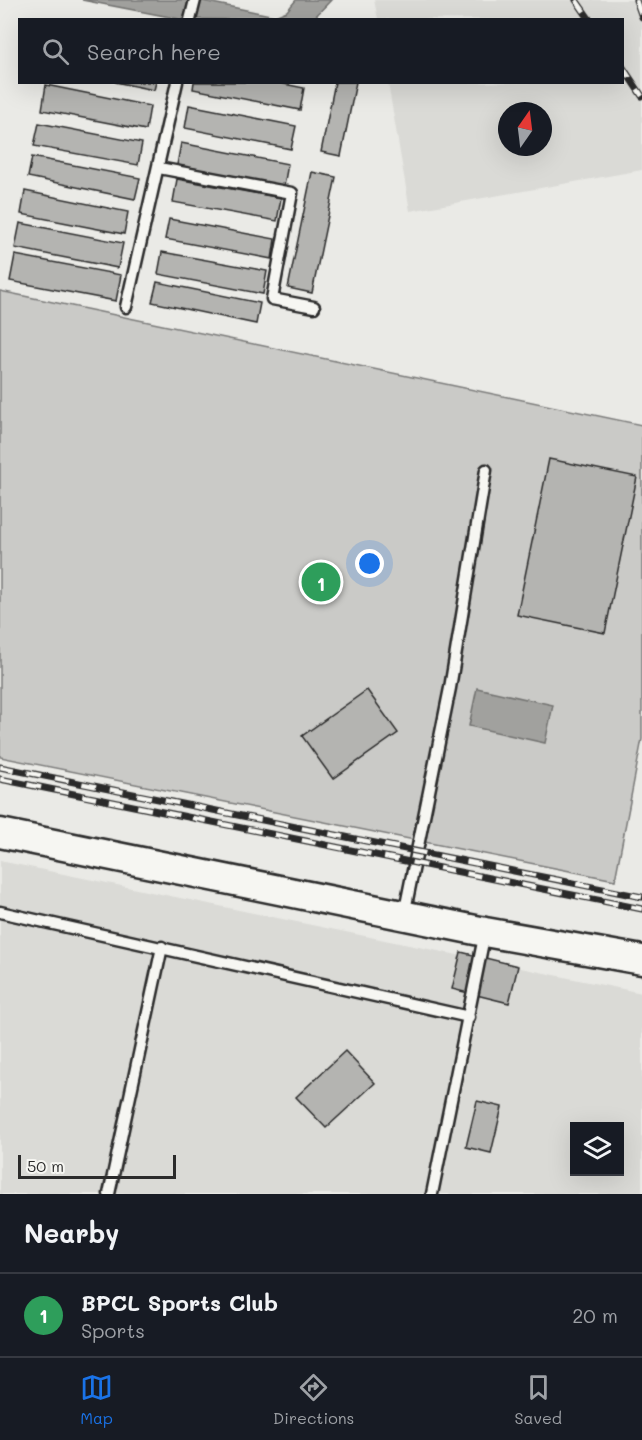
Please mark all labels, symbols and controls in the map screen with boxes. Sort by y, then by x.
search box [18,18,624,84]
icon: search [39,35,72,68]
text: Search here [87,37,221,66]
north arrow [498,102,552,156]
your location [355,549,384,578]
pin: 1 [302,560,340,604]
map controls [570,1122,624,1176]
button: layers [570,1122,624,1176]
scale bar [18,1152,176,1180]
text: 50 m [27,1155,64,1176]
text: Nearby [24,1216,119,1250]
text: BPCL Sports Club [81,1288,278,1317]
text: 1 [39,1302,48,1328]
text: 20 m [572,1302,618,1328]
text: Sports [81,1317,145,1343]
tab: Map [80,1371,113,1428]
tab: Directions [273,1371,354,1428]
tab: Saved [514,1371,562,1428]

